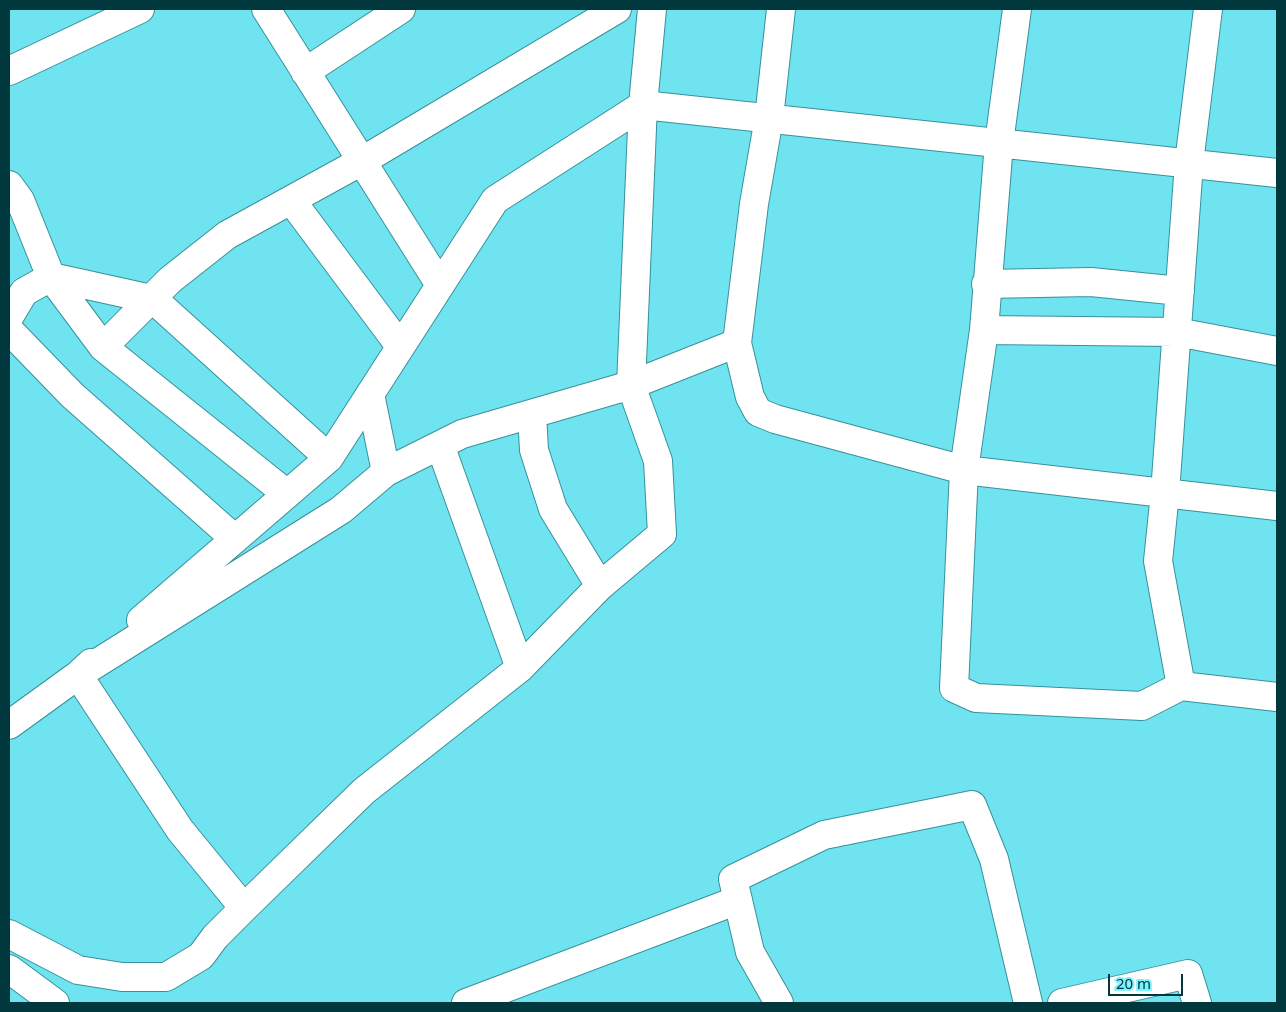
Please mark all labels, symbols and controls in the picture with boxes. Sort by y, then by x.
scale bar [1111,964,1186,996]
text: 20 m [1116,973,1151,993]

